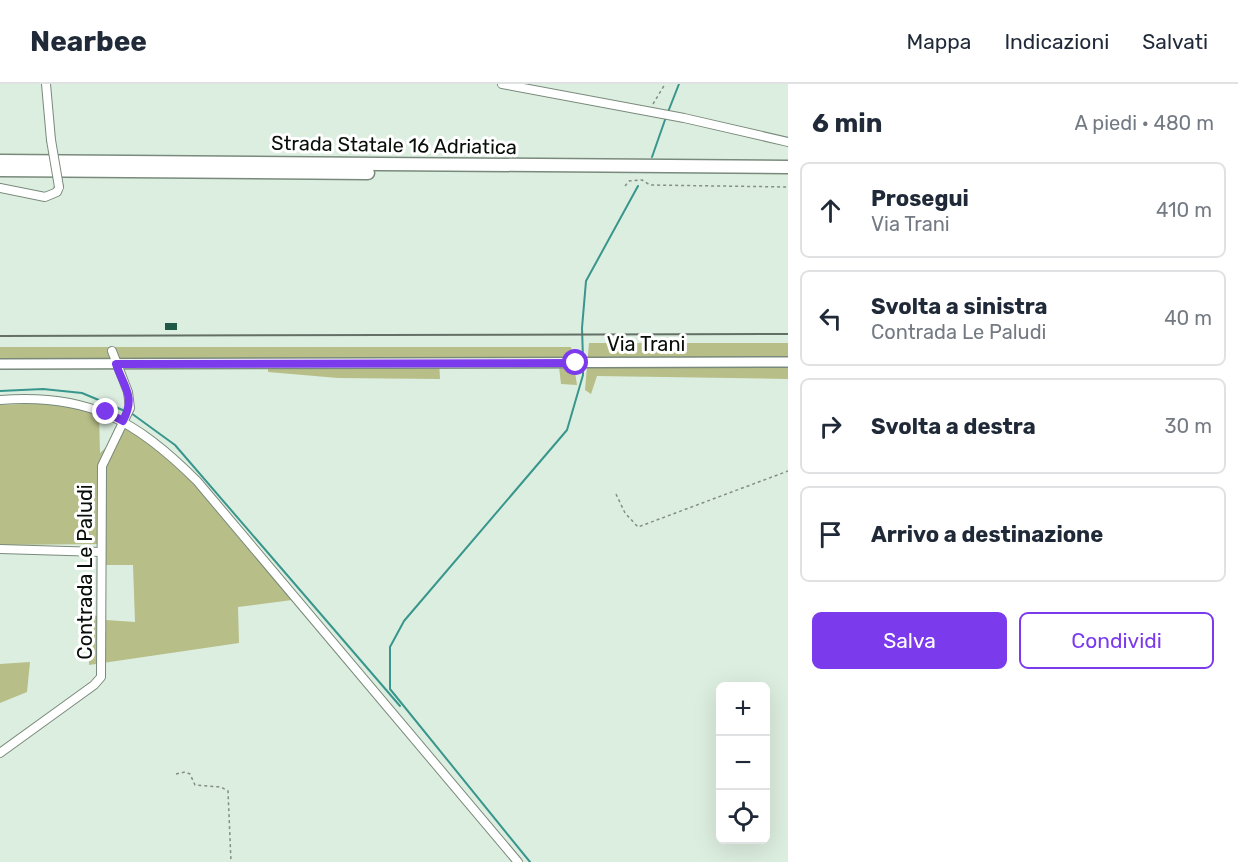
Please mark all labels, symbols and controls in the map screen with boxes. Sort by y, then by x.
text: Nearbee [30,25,147,58]
text: Mappa [906,29,971,54]
text: Indicazioni [1004,29,1109,54]
text: Salvati [1142,29,1208,54]
text: 6 min [812,108,882,139]
text: A piedi · 480 m [1075,111,1214,135]
street label: Strada Statale 16 Adriatica [271,131,517,159]
text: Prosegui [871,185,969,212]
icon: ahead [814,194,847,227]
text: 410 m [1156,198,1212,222]
text: Via Trani [871,212,950,236]
text: Svolta a sinistra [871,293,1048,320]
icon: left [814,302,847,335]
text: 40 m [1164,306,1212,330]
text: Contrada Le Paludi [871,320,1046,344]
street label: Via Trani [607,332,685,356]
route start [562,349,588,375]
route end [92,398,118,424]
icon: right [814,410,847,443]
text: Svolta a destra [871,413,1036,440]
text: 30 m [1165,414,1212,438]
street label: Contrada Le Paludi [73,484,97,660]
icon: arrive [814,518,847,551]
text: Arrivo a destinazione [871,521,1103,548]
button: Salva [812,612,1007,669]
button: Condividi [1019,612,1214,669]
map controls [716,682,770,844]
button: + [716,682,770,736]
button: − [716,736,770,790]
button: locate [716,790,770,844]

